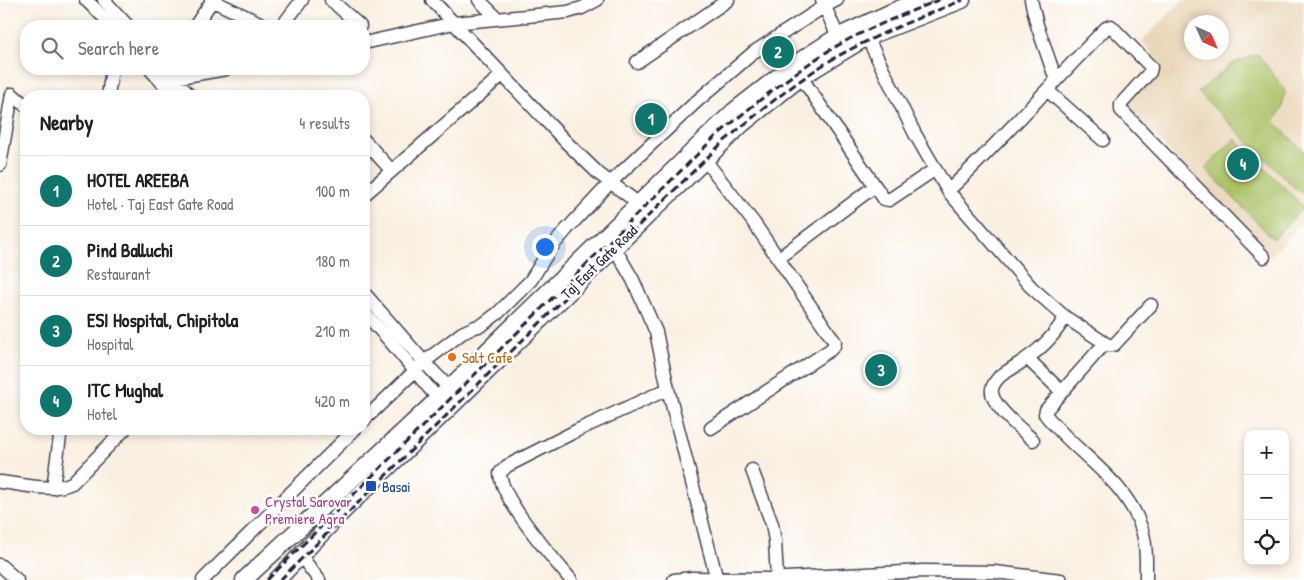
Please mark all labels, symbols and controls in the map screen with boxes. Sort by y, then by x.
north arrow [1184,15,1229,60]
search box [20,20,370,75]
pin: 2 [762,33,794,71]
icon: search [38,34,66,62]
text: Search here [78,35,159,61]
pin: 1 [635,100,667,138]
text: Nearby [40,108,93,137]
text: 4 results [299,112,350,134]
pin: 4 [1227,145,1259,183]
text: HOTEL AREEBA [87,167,189,193]
text: 1 [53,180,59,202]
text: 100 m [315,180,350,202]
text: Hotel · Taj East Gate Road [87,193,233,215]
street label: Taj East Gate Road [556,220,642,304]
your location [532,234,558,260]
text: Pind Balluchi [87,237,173,263]
text: 2 [52,250,60,272]
text: 180 m [316,250,350,272]
text: Restaurant [87,263,150,285]
text: ESI Hospital, Chipitola [87,307,238,333]
text: 3 [52,320,60,342]
text: 210 m [315,320,350,342]
text: Hospital [87,333,134,355]
place label: Salt Cafe [462,347,513,368]
marker: Salt Cafe [446,351,458,363]
pin: 3 [865,351,897,389]
text: ITC Mughal [87,377,163,403]
text: 4 [53,390,59,412]
text: 420 m [315,390,350,412]
text: Hotel [87,403,117,425]
map controls [1244,430,1289,565]
button: + [1244,430,1289,475]
button: − [1244,475,1289,520]
place label: Basai [382,476,411,497]
marker: Basai [364,479,378,493]
place label: Crystal Sarovar Premiere Agra [265,491,352,529]
marker: Crystal Sarovar Premiere Agra [249,504,261,516]
button: locate [1244,520,1289,565]

